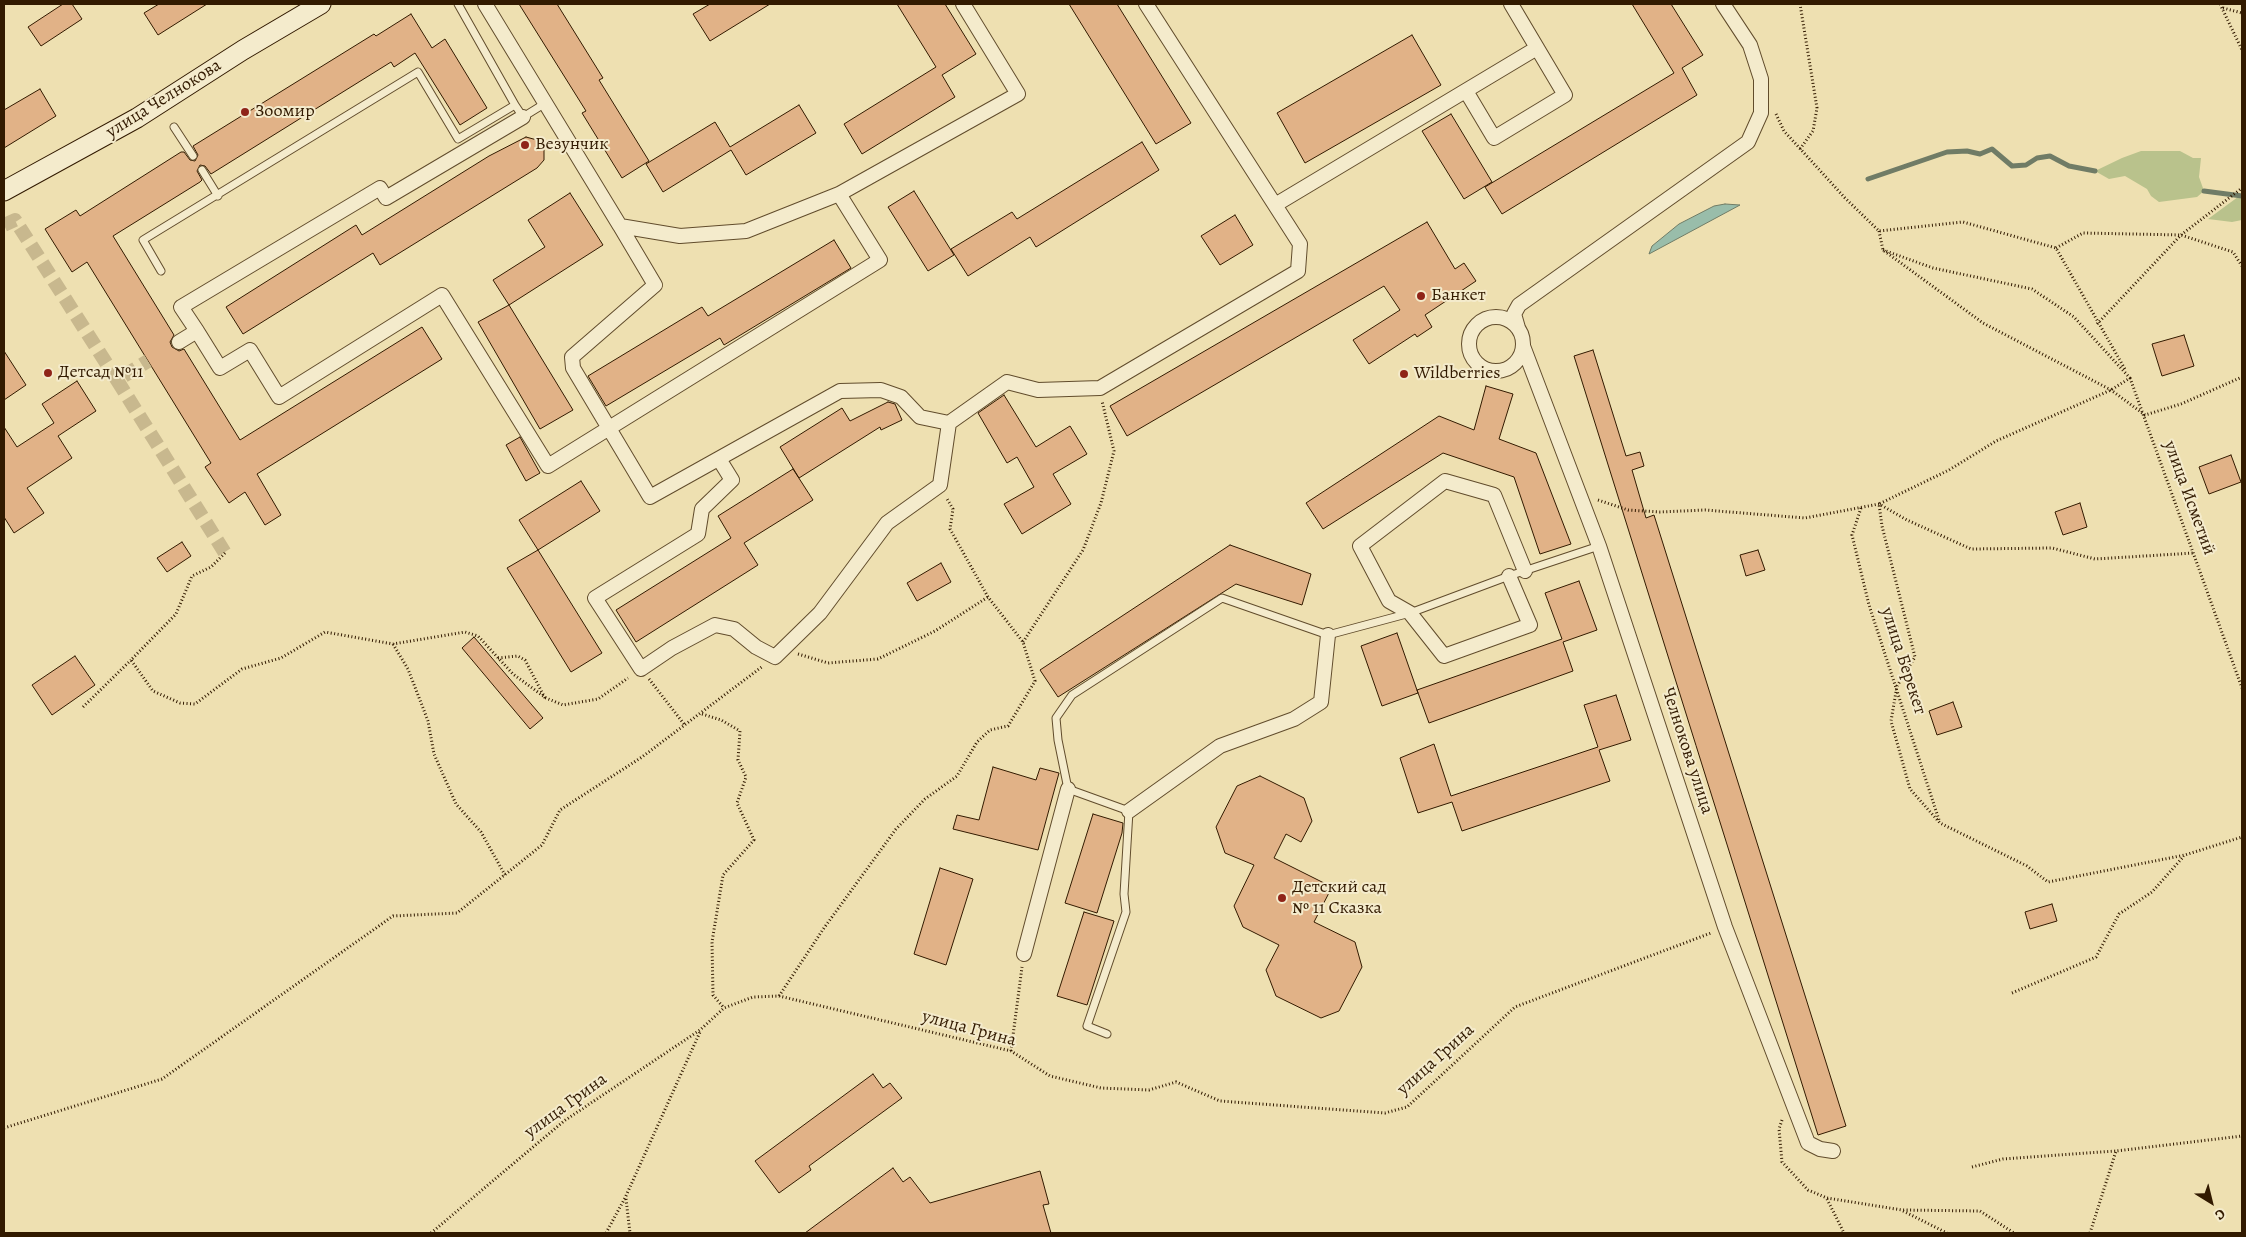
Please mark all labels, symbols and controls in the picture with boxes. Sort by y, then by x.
street label: улица Челнокова [102,55,226,143]
place label: Зоомир [255,101,315,123]
marker: Зоомир [239,106,251,118]
place label: Везунчик [535,134,609,156]
marker: Везунчик [519,139,531,151]
place label: Банкет [1431,285,1486,307]
marker: Банкет [1415,290,1427,302]
place label: Детсад №11 [58,362,143,384]
place label: Wildberries [1414,363,1501,385]
marker: Детсад №11 [42,367,54,379]
marker: Wildberries [1398,368,1410,380]
street label: улица Исметий [2158,438,2220,558]
street label: улица Берекет [1876,605,1930,717]
street label: Челнокова улица [1656,685,1718,817]
place label: Детский сад № 11 Сказка [1292,877,1386,920]
marker: Детский сад № 11 Сказка [1276,892,1288,904]
street label: улица Грина [920,1006,1018,1052]
street label: улица Грина [1393,1020,1479,1100]
street label: улица Грина [521,1069,611,1143]
north arrow [2186,1177,2236,1227]
text: С [2211,1204,2229,1225]

